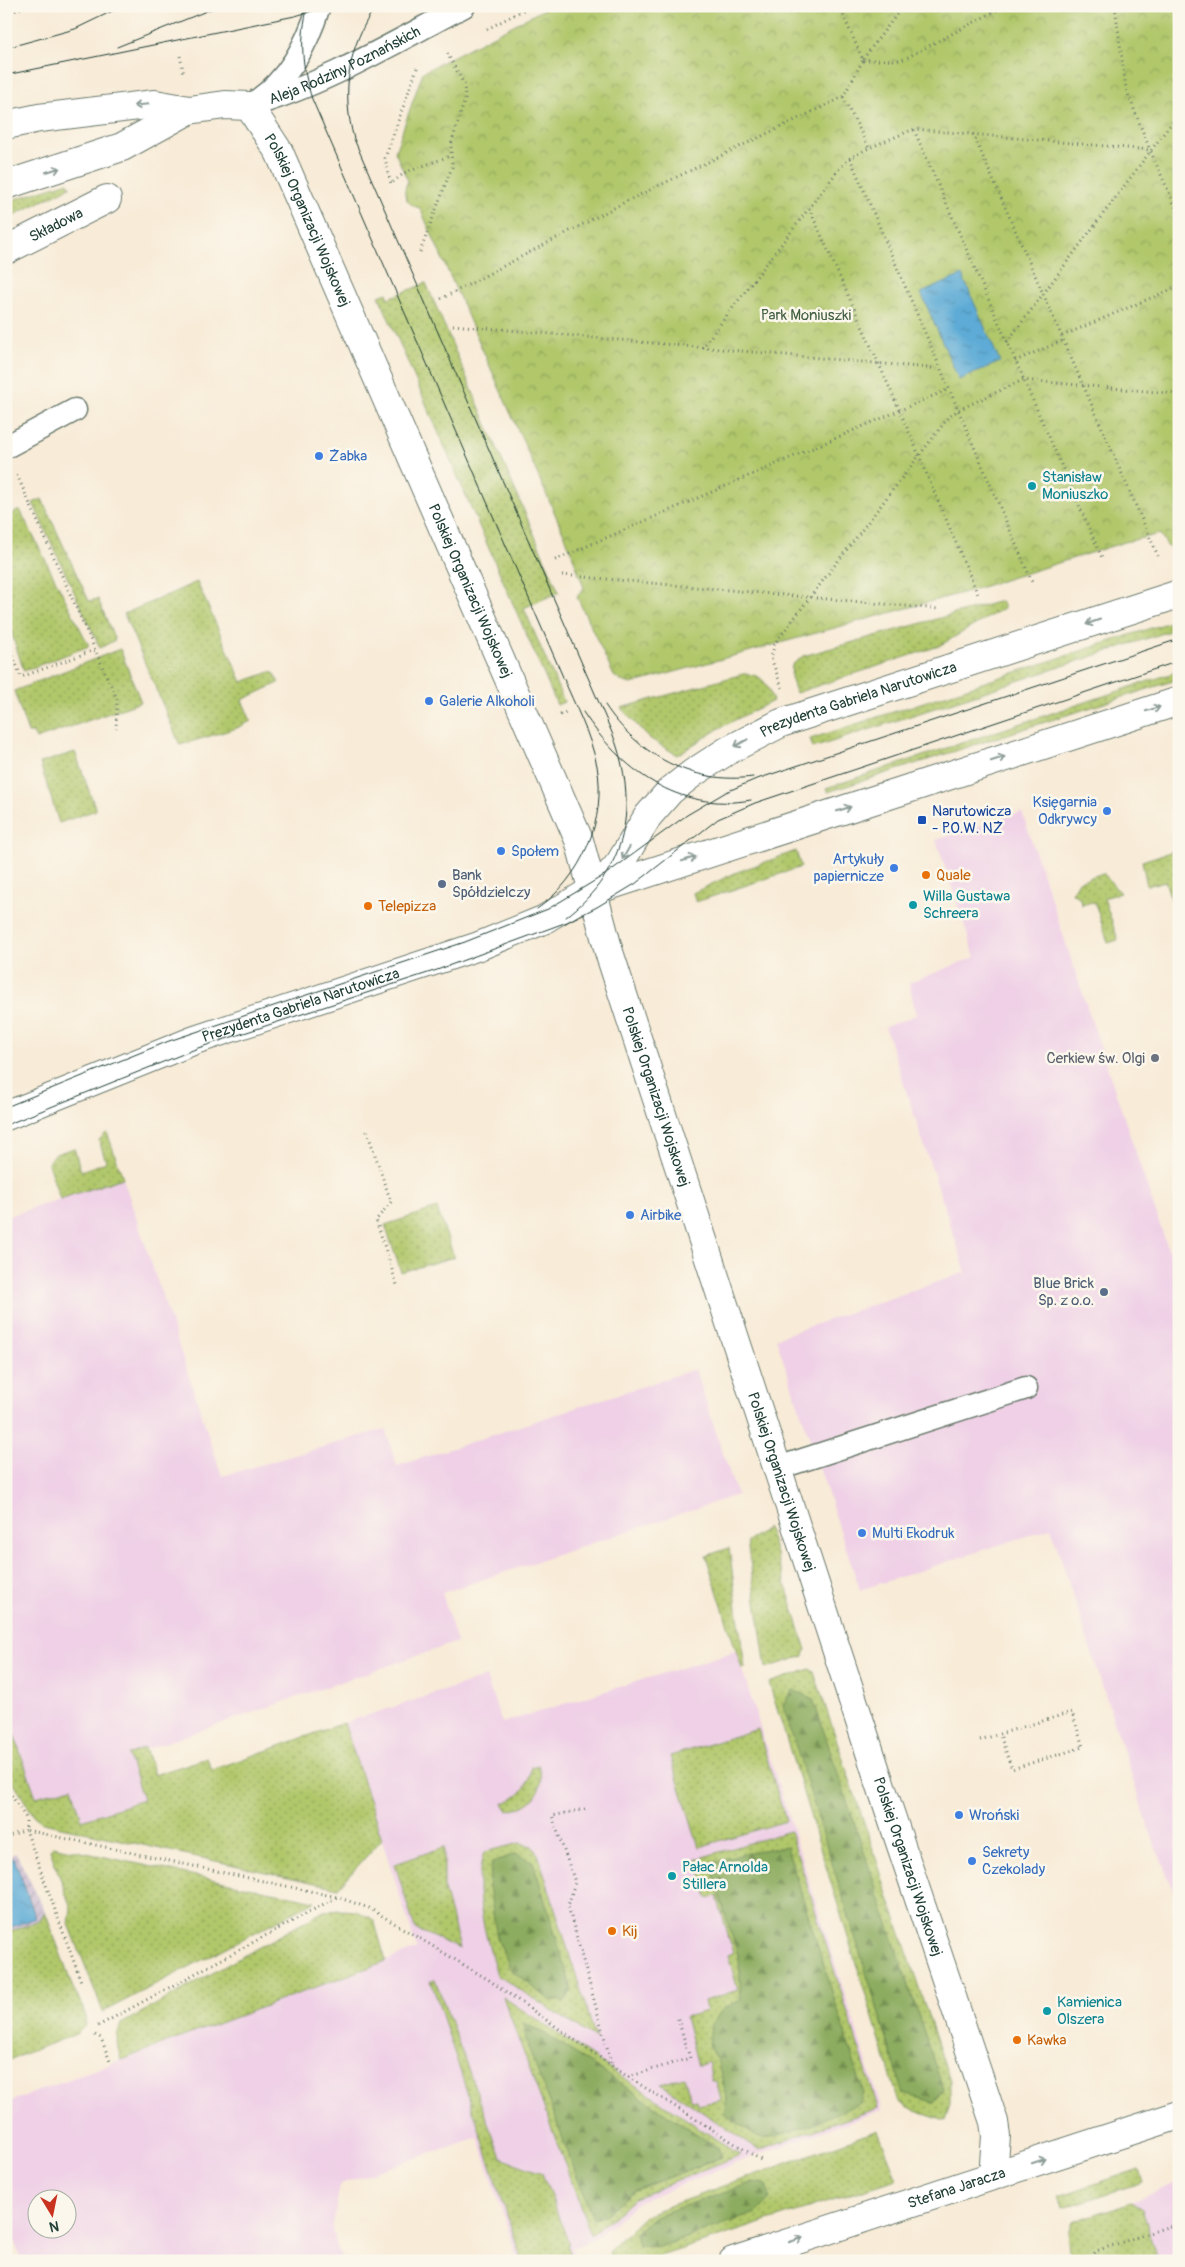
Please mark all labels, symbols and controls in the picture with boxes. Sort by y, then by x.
street label: Aleja Rodziny Poznańskich [266,22,424,109]
one-way arrow [133,100,149,110]
street label: Polskiej Organizacji Wojskowej [260,130,355,309]
one-way arrow [44,165,60,174]
street label: Składowa [26,203,86,246]
park label: Park Moniuszki [761,306,852,325]
place label: Żabka [329,447,367,466]
marker: Żabka [313,450,325,462]
place label: Stanisław Moniuszko [1042,468,1108,504]
marker: Stanisław Moniuszko [1026,480,1038,492]
street label: Polskiej Organizacji Wojskowej [424,501,517,681]
one-way arrow [1086,618,1102,628]
street label: Prezydenta Gabriela Narutowicza [756,657,959,742]
place label: Galerie Alkoholi [439,692,535,711]
marker: Galerie Alkoholi [423,695,435,707]
one-way arrow [1145,704,1160,713]
one-way arrow [734,738,749,748]
one-way arrow [990,754,1006,763]
place label: Księgarnia Odkrywcy [1033,793,1098,829]
place label: Narutowicza - P.O.W. NŻ [932,802,1011,838]
one-way arrow [836,804,851,813]
marker: Księgarnia Odkrywcy [1101,805,1113,817]
marker: Narutowicza - P.O.W. NŻ [916,814,928,826]
place label: Społem [511,842,559,861]
marker: Społem [495,845,507,857]
one-way arrow [621,846,631,860]
place label: Artykuły papiernicze [813,850,885,886]
one-way arrow [681,854,697,864]
marker: Artykuły papiernicze [888,862,900,874]
place label: Bank Spółdzielczy [452,866,531,902]
place label: Quale [936,866,971,885]
marker: Quale [920,869,932,881]
marker: Bank Spółdzielczy [436,878,448,890]
place label: Willa Gustawa Schreera [923,887,1010,923]
place label: Telepizza [378,897,436,916]
marker: Willa Gustawa Schreera [907,899,919,911]
marker: Telepizza [362,900,374,912]
street label: Prezydenta Gabriela Narutowicza [200,964,402,1047]
street label: Polskiej Organizacji Wojskowej [618,1004,694,1189]
place label: Cerkiew św. Olgi [1047,1049,1145,1068]
marker: Cerkiew św. Olgi [1149,1052,1161,1064]
place label: Airbike [640,1206,682,1225]
marker: Airbike [624,1209,636,1221]
place label: Blue Brick Sp. z o.o. [1033,1274,1095,1310]
marker: Blue Brick Sp. z o.o. [1098,1286,1110,1298]
street label: Polskiej Organizacji Wojskowej [744,1389,820,1574]
place label: Multi Ekodruk [872,1524,955,1543]
marker: Multi Ekodruk [856,1527,868,1539]
street label: Polskiej Organizacji Wojskowej [869,1774,947,1959]
place label: Wroński [969,1806,1020,1825]
marker: Wroński [953,1809,965,1821]
place label: Sekrety Czekolady [982,1843,1046,1879]
marker: Sekrety Czekolady [966,1855,978,1867]
place label: Pałac Arnolda Stillera [682,1858,768,1894]
marker: Pałac Arnolda Stillera [666,1870,678,1882]
place label: Kij [622,1922,637,1941]
marker: Kij [606,1925,618,1937]
place label: Kamienica Olszera [1057,1993,1122,2029]
marker: Kamienica Olszera [1041,2005,1053,2017]
place label: Kawka [1027,2031,1066,2050]
marker: Kawka [1011,2034,1023,2046]
one-way arrow [1031,2156,1046,2165]
street label: Stefana Jaracza [905,2163,1008,2213]
north arrow [28,2190,78,2240]
text: N [48,2217,60,2236]
one-way arrow [788,2235,804,2245]

